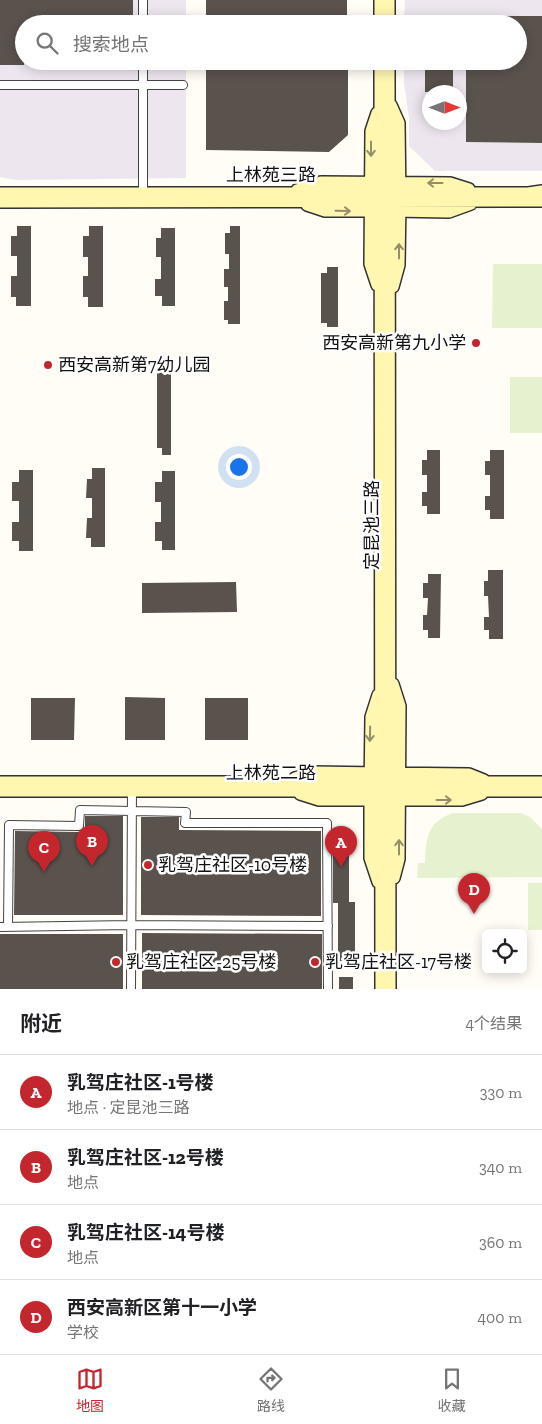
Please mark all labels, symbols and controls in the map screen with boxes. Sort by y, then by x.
search box [15,15,527,70]
icon: search [33,29,61,57]
text: 搜索地点 [73,33,149,56]
north arrow [422,85,467,130]
one-way arrow [366,141,376,157]
street label: 上林苑三路 [226,164,316,186]
one-way arrow [427,178,444,188]
one-way arrow [334,206,351,216]
one-way arrow [394,243,404,259]
place label: 西安高新第九小学 [322,332,466,354]
marker: 西安高新第九小学 [470,337,482,349]
place label: 西安高新第7幼儿园 [58,354,210,376]
marker: 西安高新第7幼儿园 [42,359,54,371]
your location [226,454,252,480]
street label: 定昆池三路 [361,480,383,570]
one-way arrow [366,725,375,741]
street label: 上林苑二路 [226,762,316,784]
one-way arrow [436,796,452,805]
pin: B [76,825,108,866]
pin: A [325,826,357,867]
pin: C [28,831,60,872]
one-way arrow [394,839,404,856]
place label: 乳驾庄社区-10号楼 [158,854,307,876]
marker: 乳驾庄社区-10号楼 [142,859,154,871]
pin: D [458,873,490,914]
map controls [482,929,527,974]
button: locate [482,929,527,974]
place label: 乳驾庄社区-25号楼 [126,951,277,973]
place label: 乳驾庄社区-17号楼 [325,951,472,973]
marker: 乳驾庄社区-25号楼 [110,956,122,968]
marker: 乳驾庄社区-17号楼 [309,956,321,968]
text: 附近 [20,1011,62,1036]
text: 4个结果 [465,1014,522,1033]
text: 乳驾庄社区-1号楼 [67,1071,214,1094]
text: A [31,1083,42,1102]
text: 330 m [480,1083,522,1102]
text: 地点 · 定昆池三路 [67,1098,190,1117]
text: 乳驾庄社区-12号楼 [67,1146,224,1169]
text: B [31,1158,41,1177]
text: 340 m [479,1158,522,1177]
text: 地点 [67,1173,99,1192]
text: 乳驾庄社区-14号楼 [67,1221,224,1244]
text: C [31,1233,41,1252]
text: 360 m [479,1233,522,1252]
text: 地点 [67,1248,99,1267]
text: 西安高新区第十一小学 [67,1296,257,1319]
text: D [30,1308,42,1327]
text: 400 m [478,1308,522,1327]
text: 学校 [67,1323,99,1342]
tab: 地图 [76,1365,104,1415]
tab: 路线 [257,1365,285,1415]
tab: 收藏 [438,1365,466,1415]

